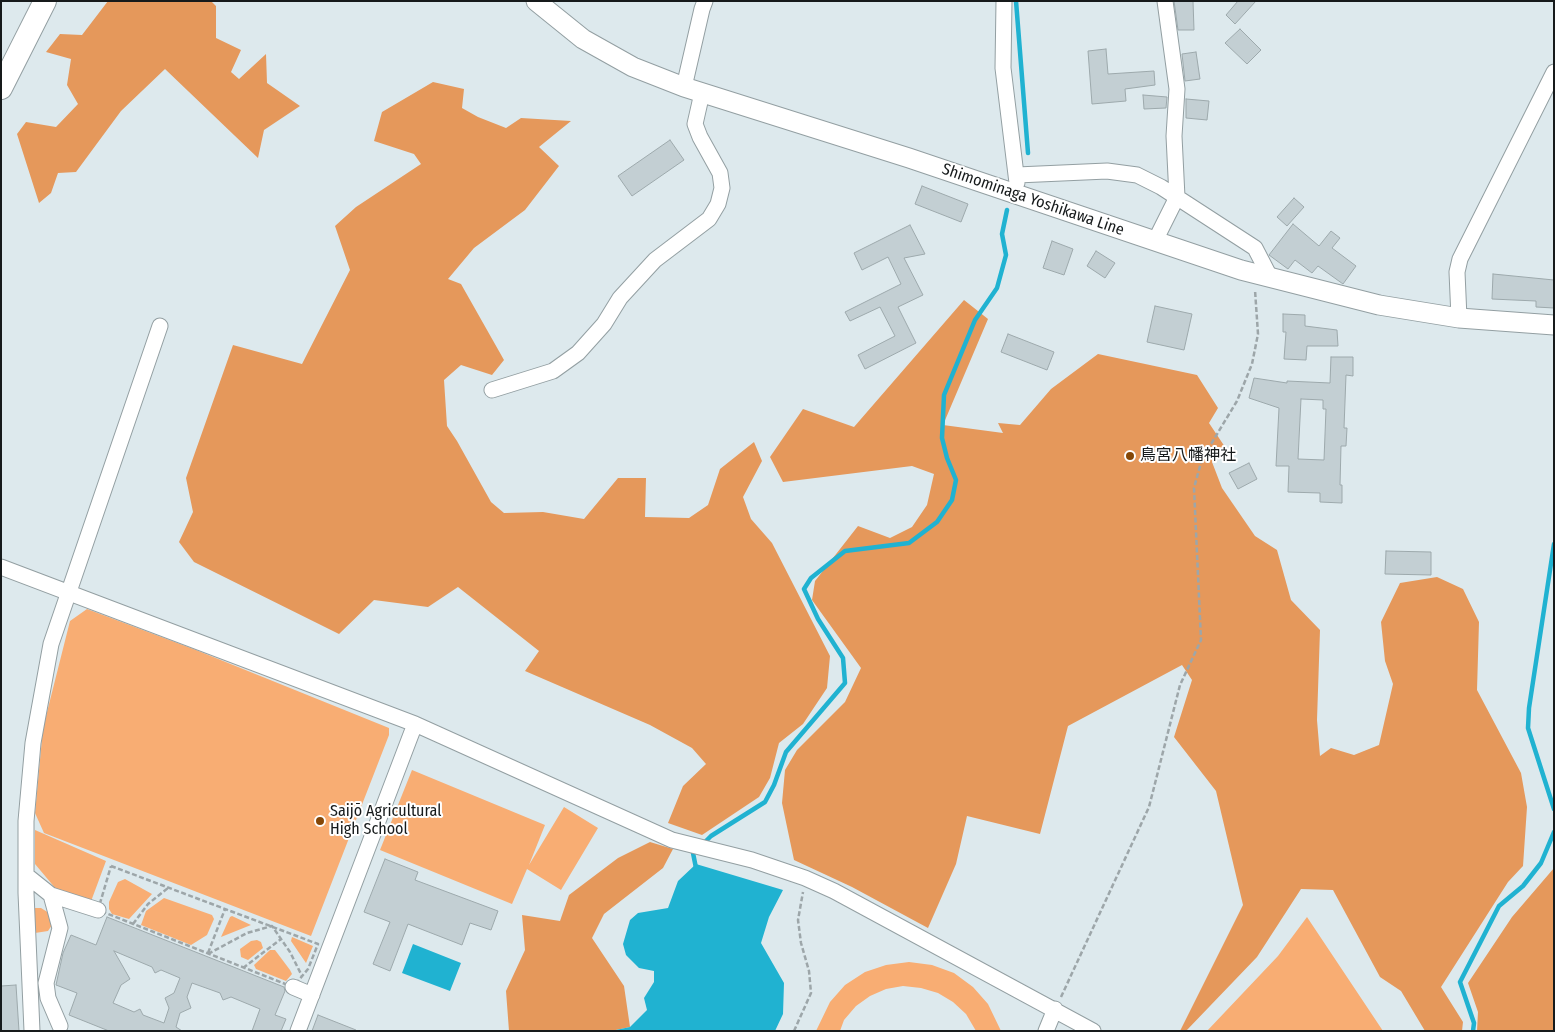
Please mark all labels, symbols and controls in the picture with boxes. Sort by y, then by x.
street label: Shimominaga Yoshikawa Line [939,160,1127,240]
place label: 鳥宮八幡神社 [1140,446,1236,466]
marker: 鳥宮八幡神社 [1124,450,1136,462]
place label: Saijō Agricultural High School [330,802,441,840]
marker: Saijō Agricultural High School [314,815,326,827]

